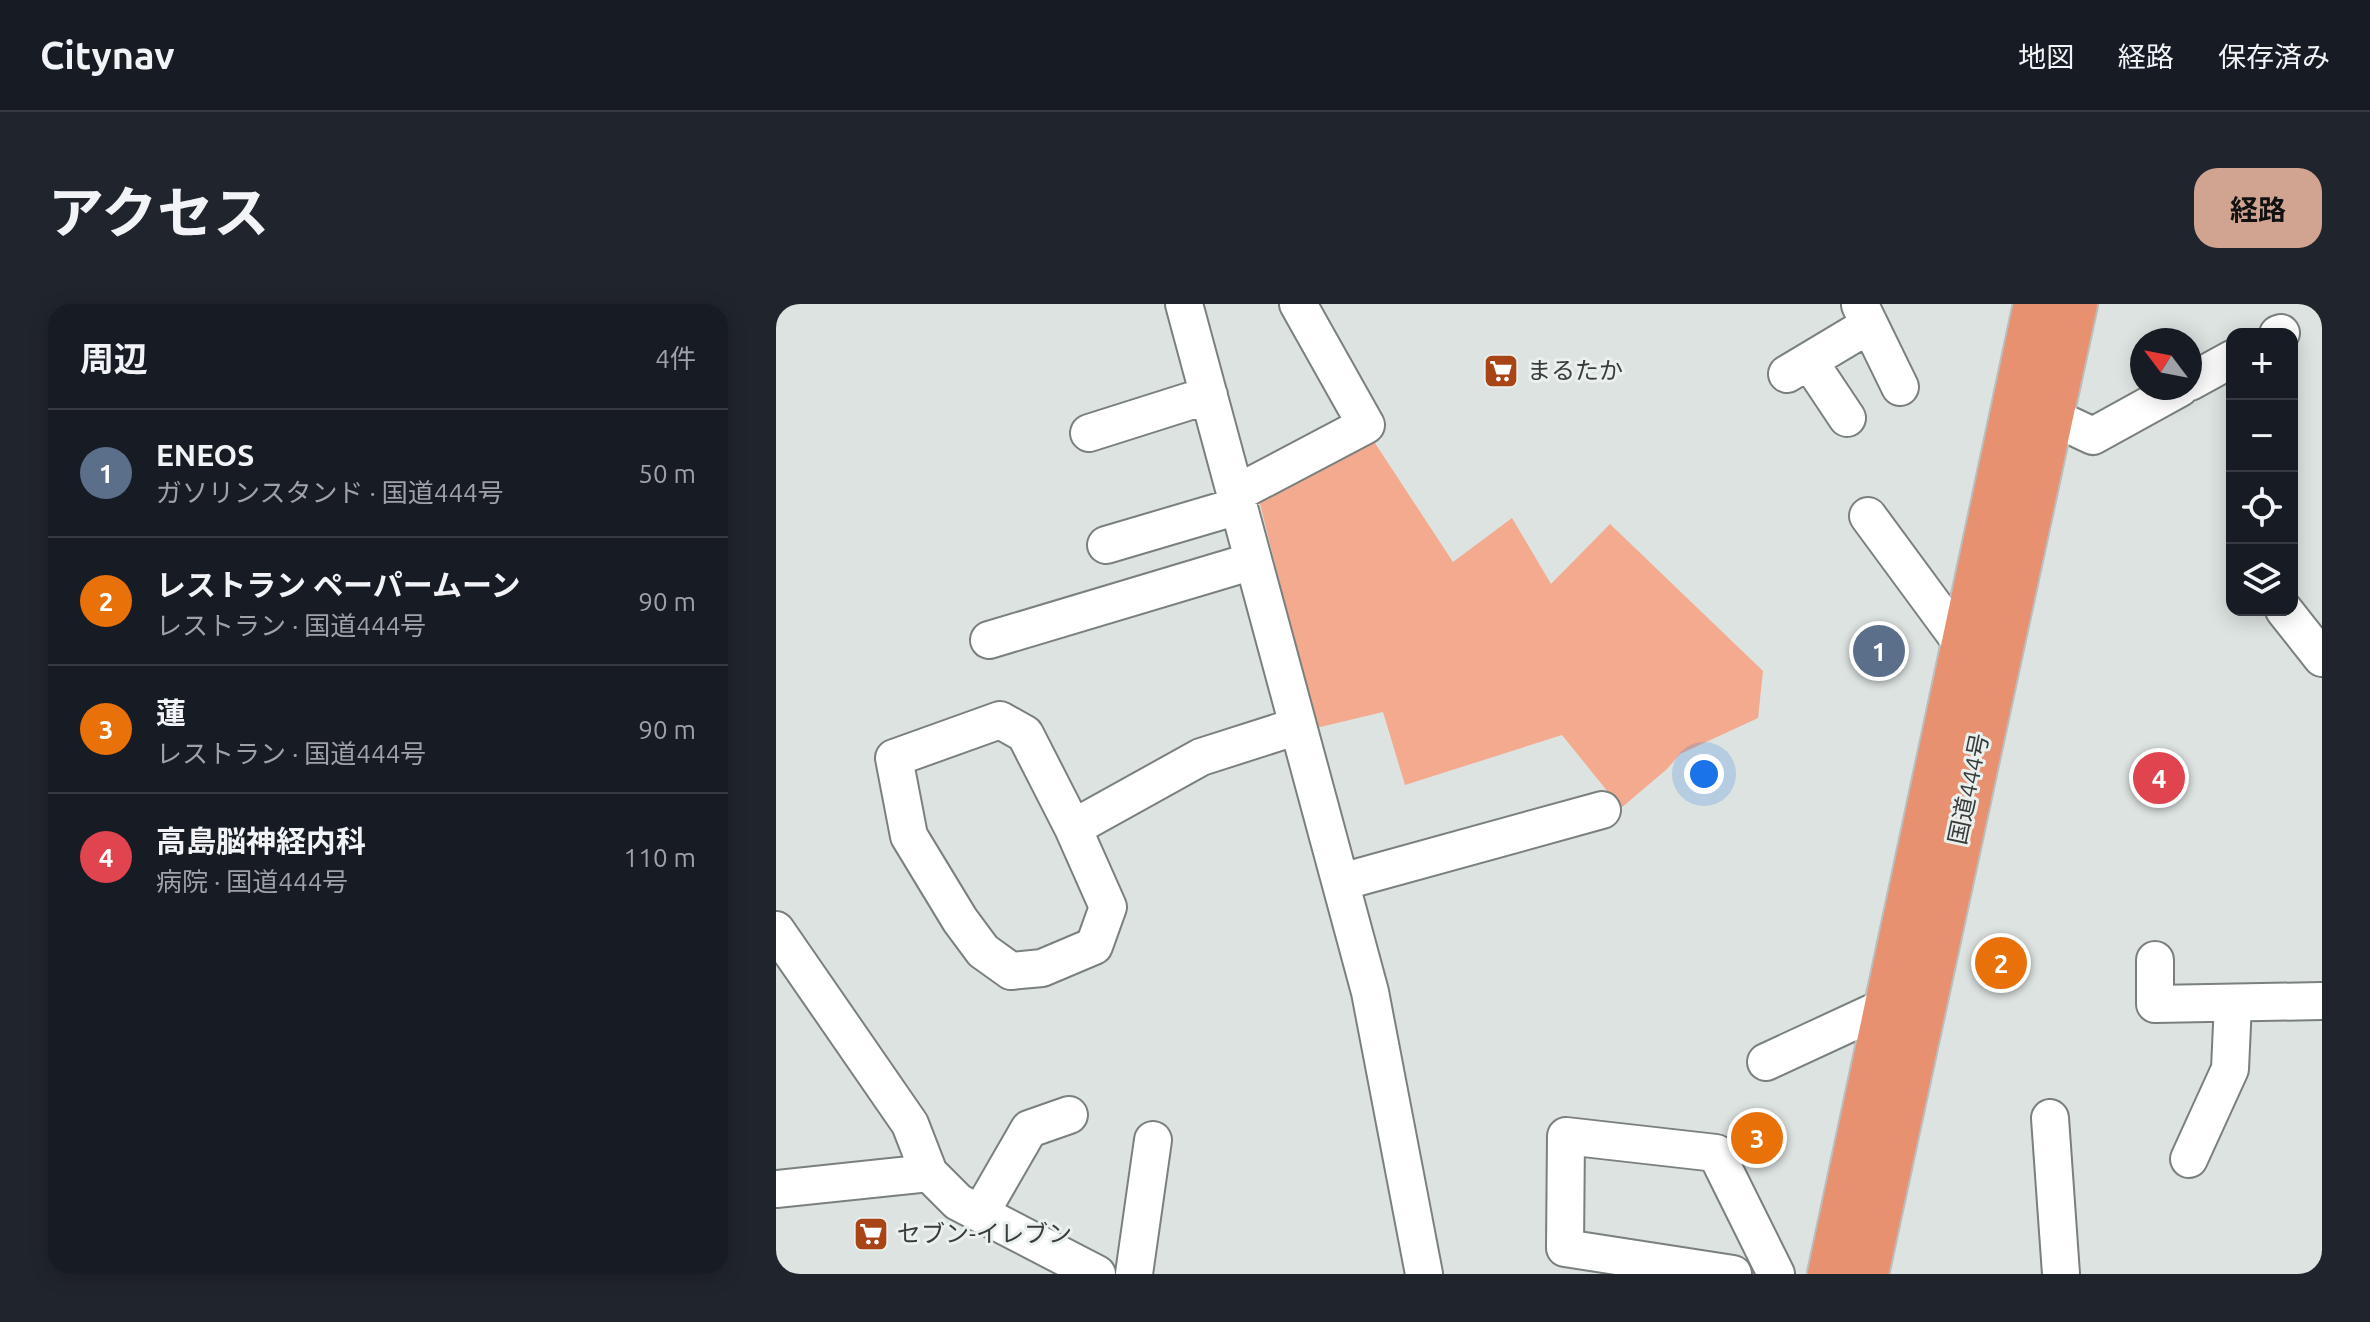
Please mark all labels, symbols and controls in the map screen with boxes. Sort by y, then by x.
text: Citynav [40,34,175,76]
text: 地図 [2018,41,2074,72]
text: 経路 [2118,41,2174,72]
text: 保存済み [2218,41,2330,72]
button: 経路 [2194,168,2322,248]
text: アクセス [48,181,269,244]
north arrow [2130,328,2202,400]
map controls [2226,328,2298,616]
button: + [2226,328,2298,400]
text: 周辺 [80,339,148,377]
text: 4件 [655,344,696,373]
supermarket icon: まるたか [1482,352,1520,390]
place label: まるたか [1527,357,1623,384]
button: − [2226,400,2298,472]
text: ENEOS [156,438,254,472]
text: 1 [99,459,113,488]
text: 50 m [638,459,696,488]
button: locate [2226,472,2298,544]
text: ガソリンスタンド · 国道444号 [156,478,504,507]
button: layers [2226,544,2298,616]
text: レストラン ペーパームーン [156,568,520,602]
text: 2 [99,587,113,616]
text: 90 m [638,587,696,616]
text: レストラン · 国道444号 [156,611,426,640]
pin: 1 [1853,621,1905,681]
text: 蓮 [156,696,186,730]
text: 3 [99,715,113,744]
text: 90 m [638,715,696,744]
street label: 国道444号 [1944,731,1993,847]
text: レストラン · 国道444号 [156,739,426,768]
pin: 4 [2133,748,2185,808]
your location [1684,754,1724,794]
text: 高島脳神経内科 [156,824,366,858]
text: 4 [99,843,113,872]
text: 110 m [624,843,696,872]
text: 病院 · 国道444号 [156,867,348,896]
pin: 2 [1975,933,2027,993]
pin: 3 [1731,1108,1783,1168]
supermarket icon: セブン-イレブン [852,1215,890,1253]
place label: セブン-イレブン [897,1220,1072,1247]

